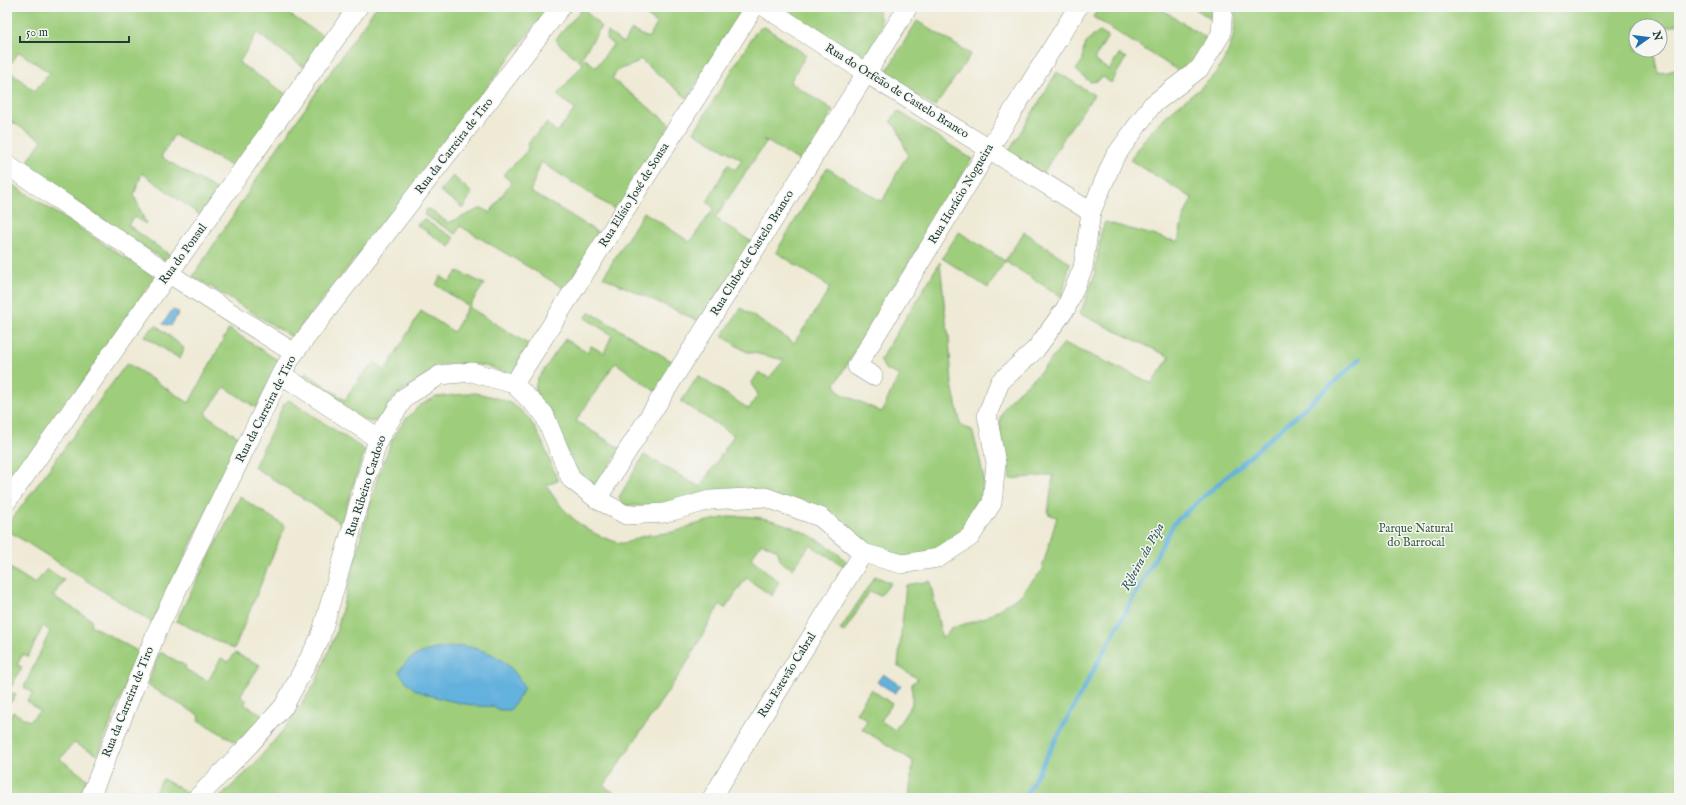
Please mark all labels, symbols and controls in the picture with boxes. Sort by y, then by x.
scale bar [20,18,129,44]
north arrow [1628,18,1668,58]
text: 50 m [26,25,48,40]
text: N [1649,29,1665,43]
street label: Rua do Orfeão de Castelo Branco [822,40,972,142]
street label: Rua da Carreira de Tiro [412,94,497,197]
street label: Rua Elísio José de Sousa [596,139,674,251]
street label: Rua Horácio Nogueira [925,141,997,247]
street label: Rua Clube de Castelo Branco [707,187,797,319]
street label: Rua do Ponsul [156,220,211,287]
street label: Rua da Carreira de Tiro [232,352,300,465]
street label: Rua Ribeiro Cardoso [343,433,390,539]
water label: Ribeira da Pipa [1117,520,1169,594]
park label: Parque Natural do Barrocal [1378,521,1454,550]
street label: Rua Estevão Cabral [755,629,820,720]
street label: Rua da Carreira de Tiro [99,644,157,760]

